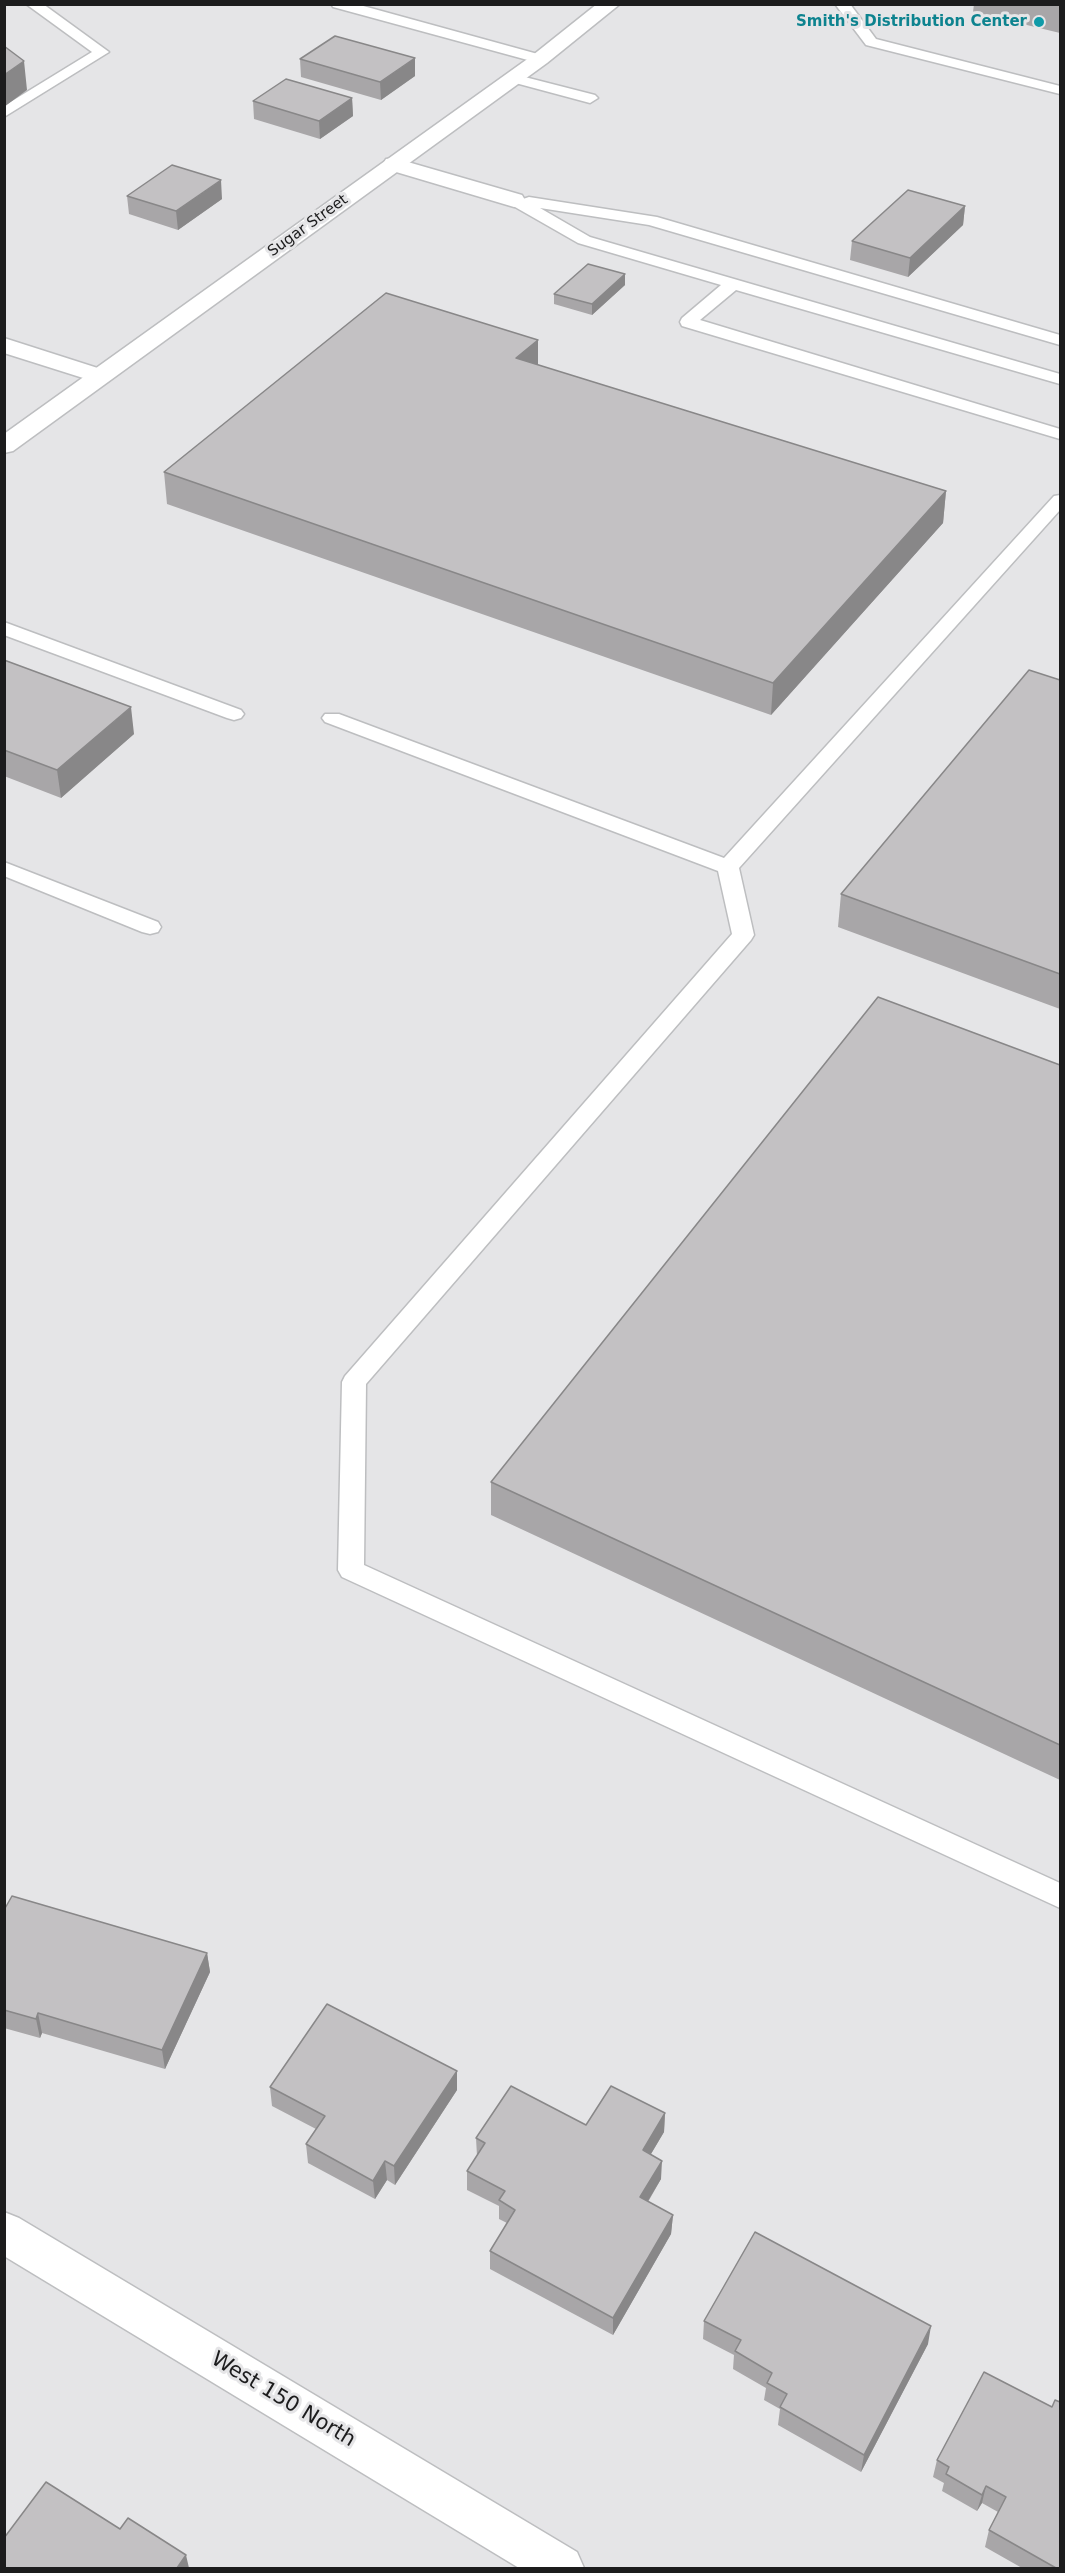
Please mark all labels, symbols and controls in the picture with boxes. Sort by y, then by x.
place label: Smith's Distribution Center [796,13,1027,31]
marker: Smith's Distribution Center [1032,15,1046,29]
street label: Sugar Street [265,191,351,261]
street label: West 150 North [206,2347,360,2453]

